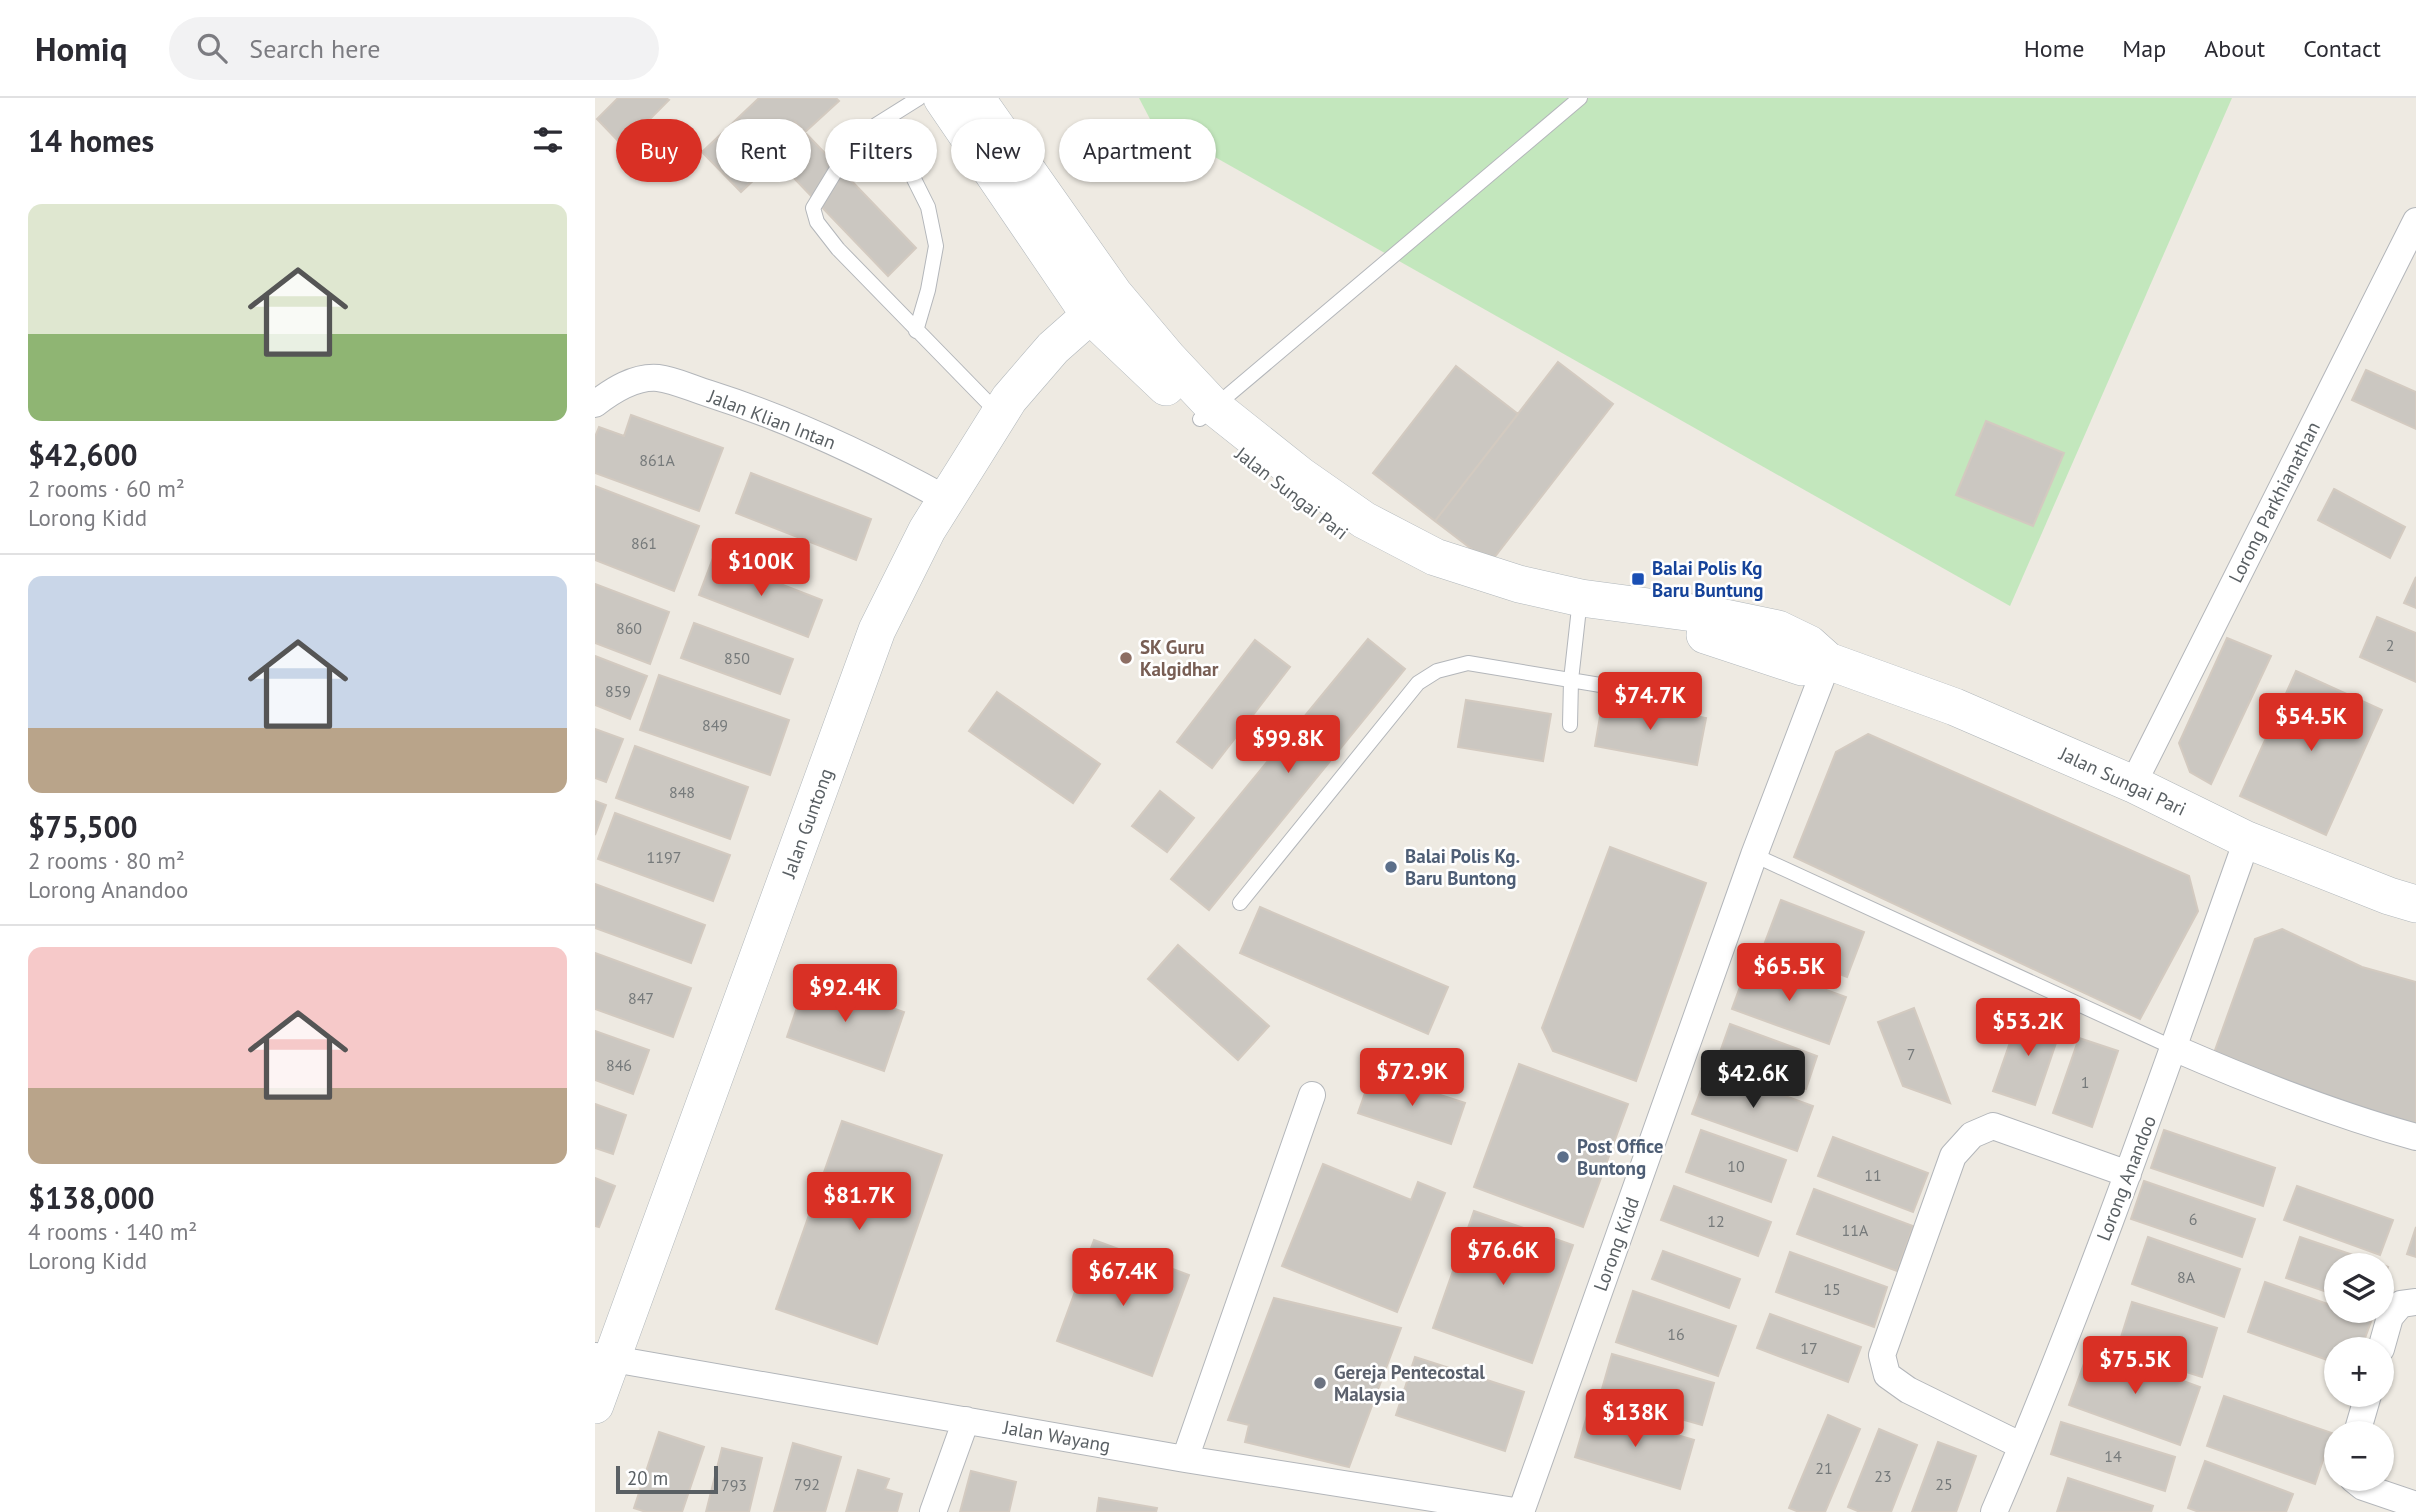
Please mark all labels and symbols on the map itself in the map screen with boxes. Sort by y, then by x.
street label: Jalan Klian Intan [704,383,839,454]
street label: Lorong Parkhianathan [2223,417,2325,587]
street label: Jalan Sungai Pari [1230,441,1353,545]
house number: 861A [639,450,675,470]
house number: 861 [631,533,657,553]
pin: $100K [712,538,810,598]
place label: Balai Polis Kg Baru Buntung [1652,556,1764,602]
marker: Balai Polis Kg Baru Buntung [1630,571,1646,587]
house number: 860 [616,618,642,638]
place label: SK Guru Kalgidhar [1140,635,1219,681]
house number: 2 [2386,635,2394,655]
house number: 850 [724,648,750,668]
marker: SK Guru Kalgidhar [1118,650,1134,666]
pin: $74.7K [1593,672,1707,732]
house number: 859 [605,681,631,701]
pin: $54.5K [2254,694,2368,753]
house number: 849 [702,715,728,735]
pin: $99.8K [1231,716,1345,775]
street label: Jalan Sungai Pari [2055,741,2190,821]
street label: Jalan Guntong [776,765,838,882]
house number: 848 [669,782,695,802]
place label: Balai Polis Kg. Baru Buntong [1405,844,1520,890]
house number: 1197 [647,847,681,867]
marker: Balai Polis Kg. Baru Buntong [1383,859,1399,875]
pin: $65.5K [1732,944,1846,1003]
pin: $92.4K [788,964,902,1024]
house number: 847 [628,988,654,1008]
pin: $53.2K [1971,998,2085,1058]
house number: 7 [1907,1044,1915,1064]
pin: $72.9K [1355,1048,1469,1108]
pin: $42.6K [1696,1051,1810,1110]
house number: 846 [606,1055,632,1075]
house number: 1 [2081,1072,2089,1092]
street label: Lorong Anandoo [2091,1112,2161,1244]
place label: Post Office Buntong [1577,1134,1664,1180]
marker: Post Office Buntong [1555,1149,1571,1165]
house number: 10 [1727,1156,1745,1176]
house number: 11 [1864,1165,1882,1185]
pin: $81.7K [802,1172,916,1232]
street label: Lorong Kidd [1588,1194,1644,1294]
house number: 6 [2189,1209,2197,1229]
house number: 12 [1707,1211,1725,1231]
house number: 11A [1842,1220,1869,1240]
pin: $76.6K [1446,1228,1560,1287]
pin: $67.4K [1066,1248,1180,1308]
house number: 8A [2177,1267,2196,1287]
house number: 15 [1823,1279,1841,1299]
house number: 16 [1667,1324,1685,1344]
pin: $75.5K [2078,1336,2192,1396]
house number: 17 [1800,1338,1818,1358]
place label: Gereja Pentecostal Malaysia [1334,1360,1485,1406]
marker: Gereja Pentecostal Malaysia [1312,1375,1328,1391]
pin: $138K [1586,1390,1684,1449]
street label: Jalan Wayang [1001,1415,1112,1457]
house number: 14 [2104,1446,2122,1466]
house number: 21 [1815,1458,1833,1478]
scale bar [616,1463,717,1495]
house number: 23 [1874,1466,1892,1486]
house number: 792 [794,1474,820,1494]
house number: 25 [1935,1474,1953,1494]
house number: 793 [721,1475,747,1495]

